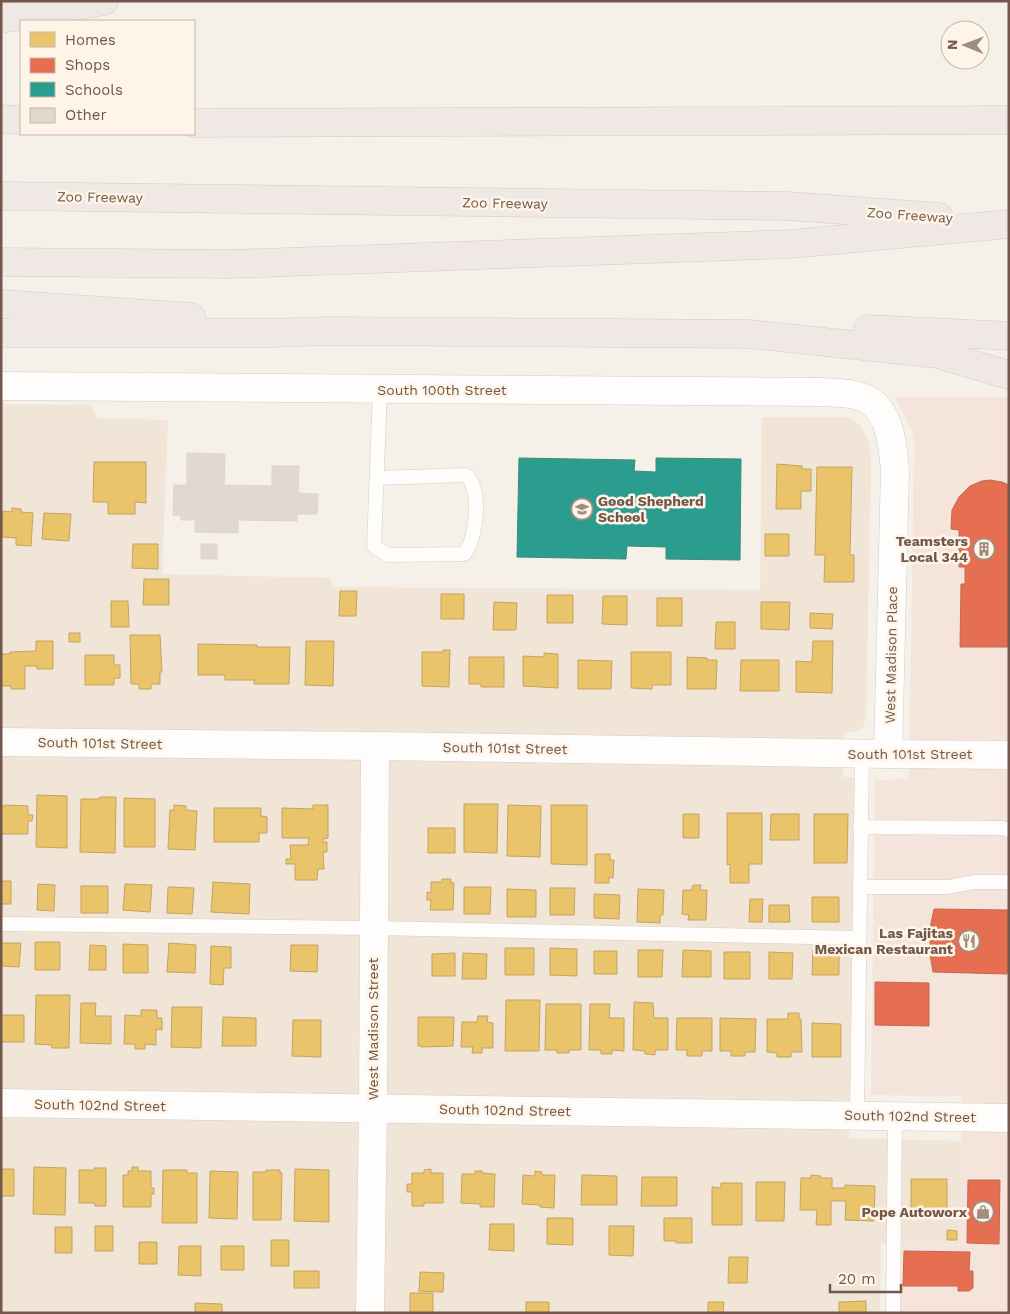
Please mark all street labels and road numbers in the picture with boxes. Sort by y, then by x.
street label: Zoo Freeway [57,188,144,206]
street label: Zoo Freeway [462,194,549,212]
street label: Zoo Freeway [867,204,954,226]
street label: South 100th Street [377,382,507,398]
street label: West Madison Place [882,586,900,724]
street label: South 101st Street [37,734,163,752]
street label: South 101st Street [442,739,568,757]
street label: South 101st Street [848,746,973,762]
street label: West Madison Street [365,958,381,1100]
street label: South 102nd Street [34,1096,166,1114]
street label: South 102nd Street [439,1101,571,1119]
street label: South 102nd Street [844,1107,976,1125]

